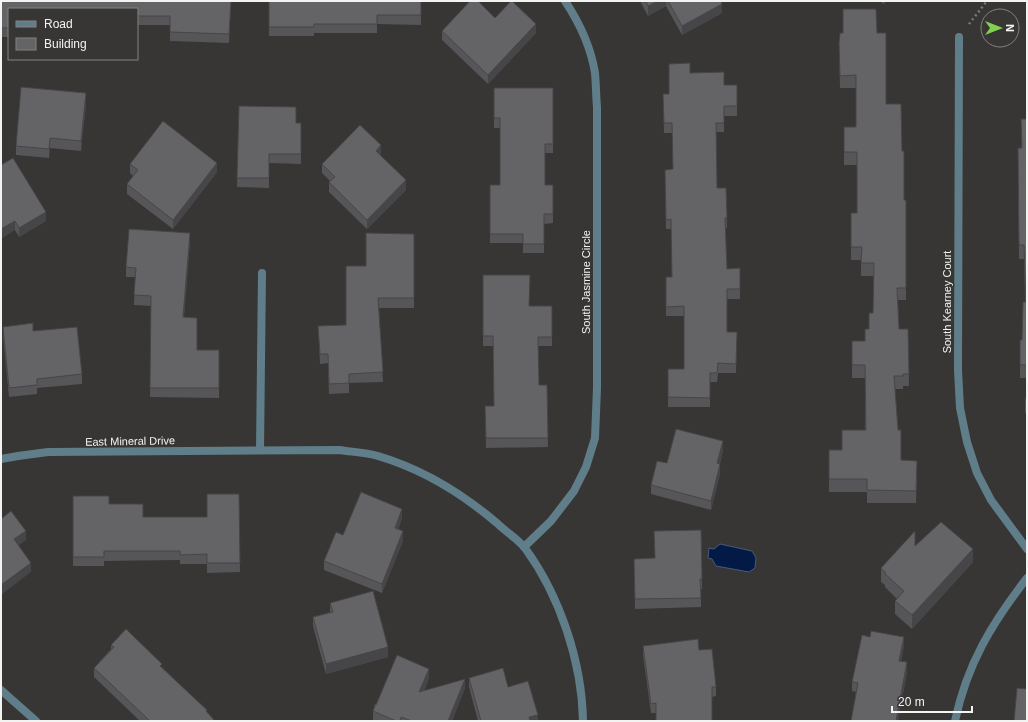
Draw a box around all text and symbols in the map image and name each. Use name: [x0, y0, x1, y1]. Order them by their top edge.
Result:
legend: [8, 8, 138, 60]
north arrow: [980, 8, 1020, 48]
text: Road: [44, 17, 73, 31]
text: N: [1004, 24, 1016, 32]
text: Building: [44, 37, 87, 51]
street label: South Jasmine Circle: [580, 230, 592, 334]
street label: South Kearney Court: [941, 251, 953, 353]
street label: East Mineral Drive: [85, 434, 175, 448]
scale bar: [892, 688, 972, 714]
text: 20 m: [898, 695, 925, 709]

